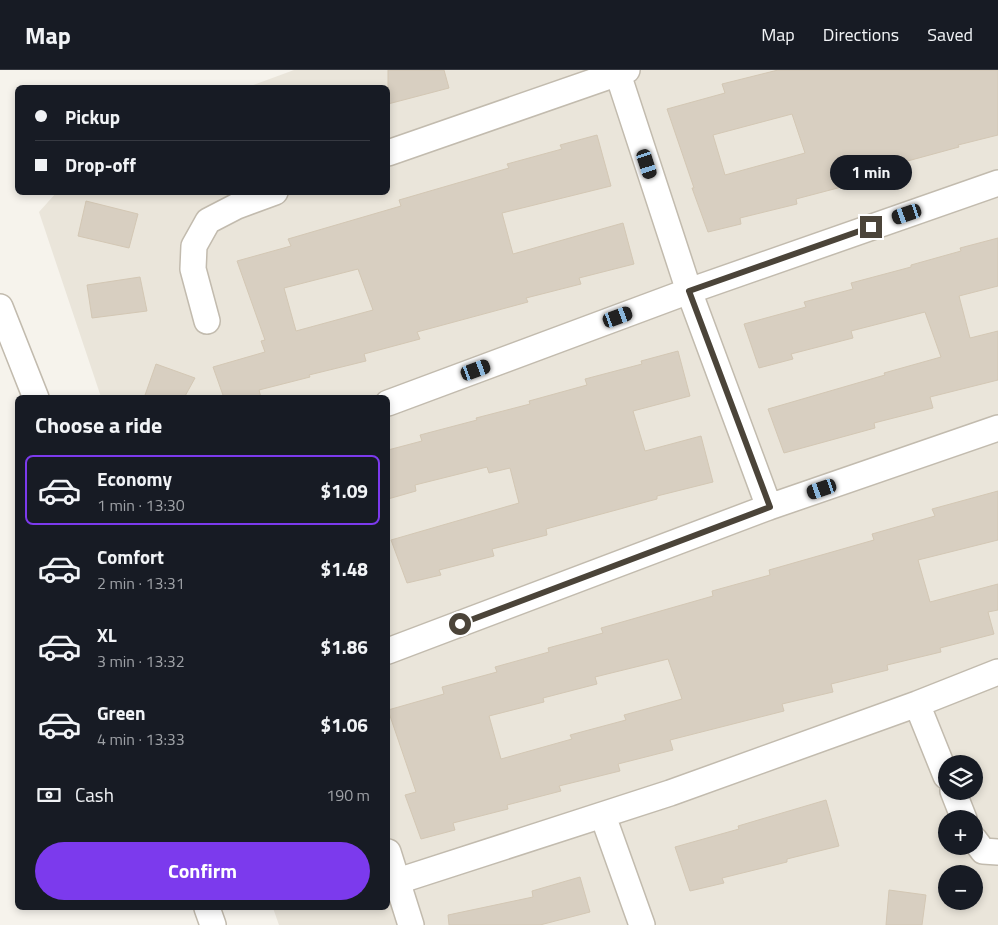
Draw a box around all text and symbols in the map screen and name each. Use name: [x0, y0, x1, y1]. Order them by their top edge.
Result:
text: Map: [25, 17, 71, 53]
text: Map: [761, 21, 795, 48]
text: Directions: [823, 21, 899, 48]
text: Saved: [927, 21, 973, 48]
text: Pickup: [65, 102, 120, 131]
car: [635, 147, 658, 181]
text: Drop-off: [65, 150, 136, 179]
callout: 1 min: [830, 154, 912, 190]
text: 1 min: [852, 160, 890, 184]
car: [890, 202, 923, 226]
route end: [860, 216, 882, 238]
car: [601, 305, 634, 329]
car: [459, 358, 492, 382]
text: Choose a ride: [35, 408, 162, 442]
text: Economy: [97, 464, 172, 493]
icon: car: [37, 468, 82, 513]
text: $1.09: [321, 476, 368, 505]
car: [805, 477, 838, 501]
text: 1 min · 13:30: [97, 493, 185, 517]
text: Comfort: [97, 542, 164, 571]
icon: car: [37, 546, 82, 591]
text: $1.48: [321, 554, 368, 583]
text: 2 min · 13:31: [97, 571, 185, 595]
route start: [449, 613, 471, 635]
text: XL: [97, 620, 117, 649]
icon: car: [37, 624, 82, 669]
text: $1.86: [321, 632, 368, 661]
text: 3 min · 13:32: [97, 649, 185, 673]
text: Green: [97, 698, 146, 727]
icon: car: [37, 702, 82, 747]
text: $1.06: [321, 710, 368, 739]
text: 4 min · 13:33: [97, 727, 185, 751]
map controls: [938, 755, 983, 910]
button: layers: [938, 755, 983, 800]
text: Cash: [75, 780, 114, 809]
icon: cash: [35, 781, 63, 809]
text: 190 m: [326, 783, 370, 807]
button: +: [938, 810, 983, 855]
button: Confirm: [35, 842, 370, 900]
button: −: [938, 865, 983, 910]

